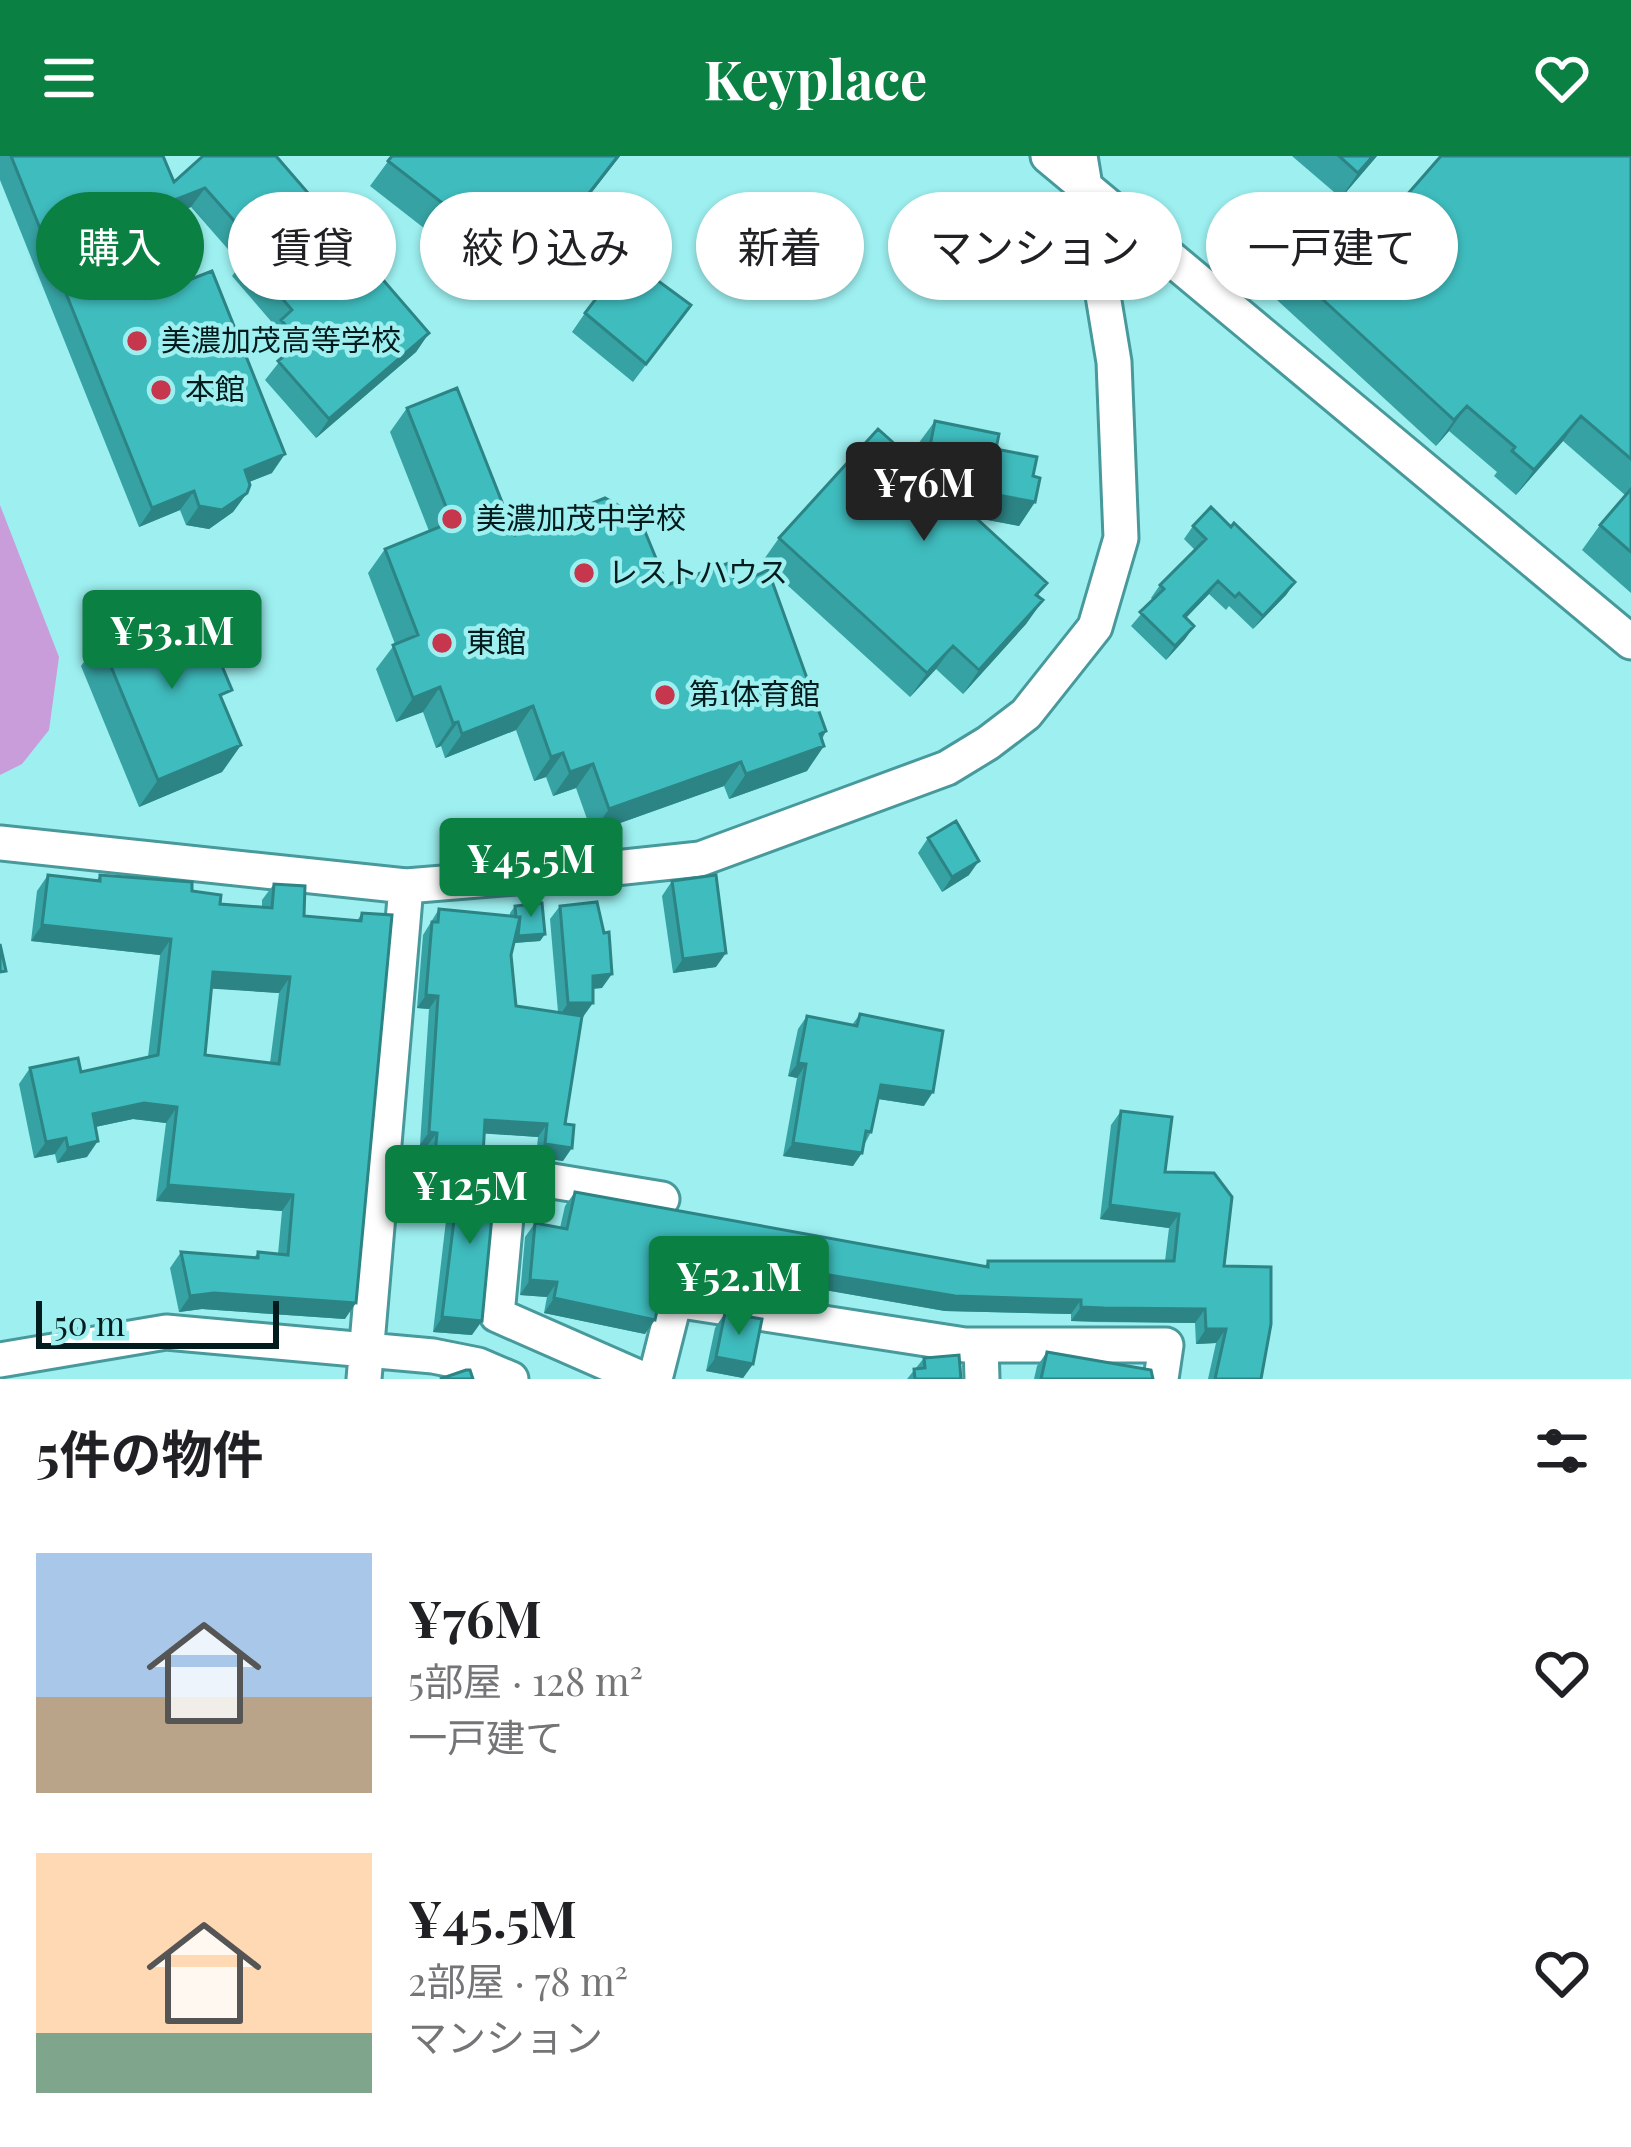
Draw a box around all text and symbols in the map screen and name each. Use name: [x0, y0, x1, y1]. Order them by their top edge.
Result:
text: Keyplace: [704, 42, 927, 114]
icon: menu: [36, 45, 102, 111]
icon: heart: [1529, 45, 1595, 111]
chip: 購入: [36, 192, 204, 300]
chip: 賃貸: [228, 192, 396, 300]
chip: 絞り込み: [420, 192, 672, 300]
chip: 新着: [696, 192, 864, 300]
chip: マンション: [888, 192, 1182, 300]
chip: 一戸建て: [1206, 192, 1458, 300]
place label: 美濃加茂高等学校: [161, 319, 401, 359]
marker: 美濃加茂高等学校: [124, 328, 150, 354]
place label: 本館: [185, 368, 245, 408]
marker: 本館: [148, 377, 174, 403]
pin: ¥76M: [853, 442, 995, 544]
text: ¥76M: [873, 455, 975, 507]
place label: 美濃加茂中学校: [476, 497, 686, 537]
marker: 美濃加茂中学校: [439, 506, 465, 532]
place label: レストハウス: [608, 551, 788, 591]
marker: レストハウス: [571, 560, 597, 586]
pin: ¥53.1M: [74, 590, 270, 692]
text: ¥53.1M: [110, 603, 235, 655]
place label: 東館: [466, 621, 526, 661]
marker: 東館: [429, 630, 455, 656]
place label: 第1体育館: [689, 673, 820, 713]
marker: 第1体育館: [652, 682, 678, 708]
pin: ¥45.5M: [433, 818, 629, 920]
text: ¥45.5M: [467, 831, 595, 883]
pin: ¥125M: [386, 1145, 554, 1247]
text: ¥125M: [412, 1158, 528, 1210]
pin: ¥52.1M: [641, 1236, 837, 1338]
text: ¥52.1M: [676, 1249, 802, 1301]
scale bar: [36, 1295, 279, 1348]
text: 50 m: [54, 1300, 125, 1344]
text: 5件の物件: [36, 1418, 263, 1486]
icon: filters: [1529, 1418, 1595, 1484]
text: ¥76M: [408, 1583, 542, 1651]
icon: home: [132, 1601, 276, 1745]
icon: heart: [1529, 1640, 1595, 1706]
text: 5部屋 · 128 m²: [408, 1654, 643, 1706]
text: 一戸建て: [408, 1710, 564, 1762]
text: ¥45.5M: [408, 1883, 577, 1951]
icon: home: [132, 1901, 276, 2045]
icon: heart: [1529, 1940, 1595, 2006]
text: 2部屋 · 78 m²: [408, 1954, 628, 2006]
text: マンション: [408, 2010, 603, 2062]

